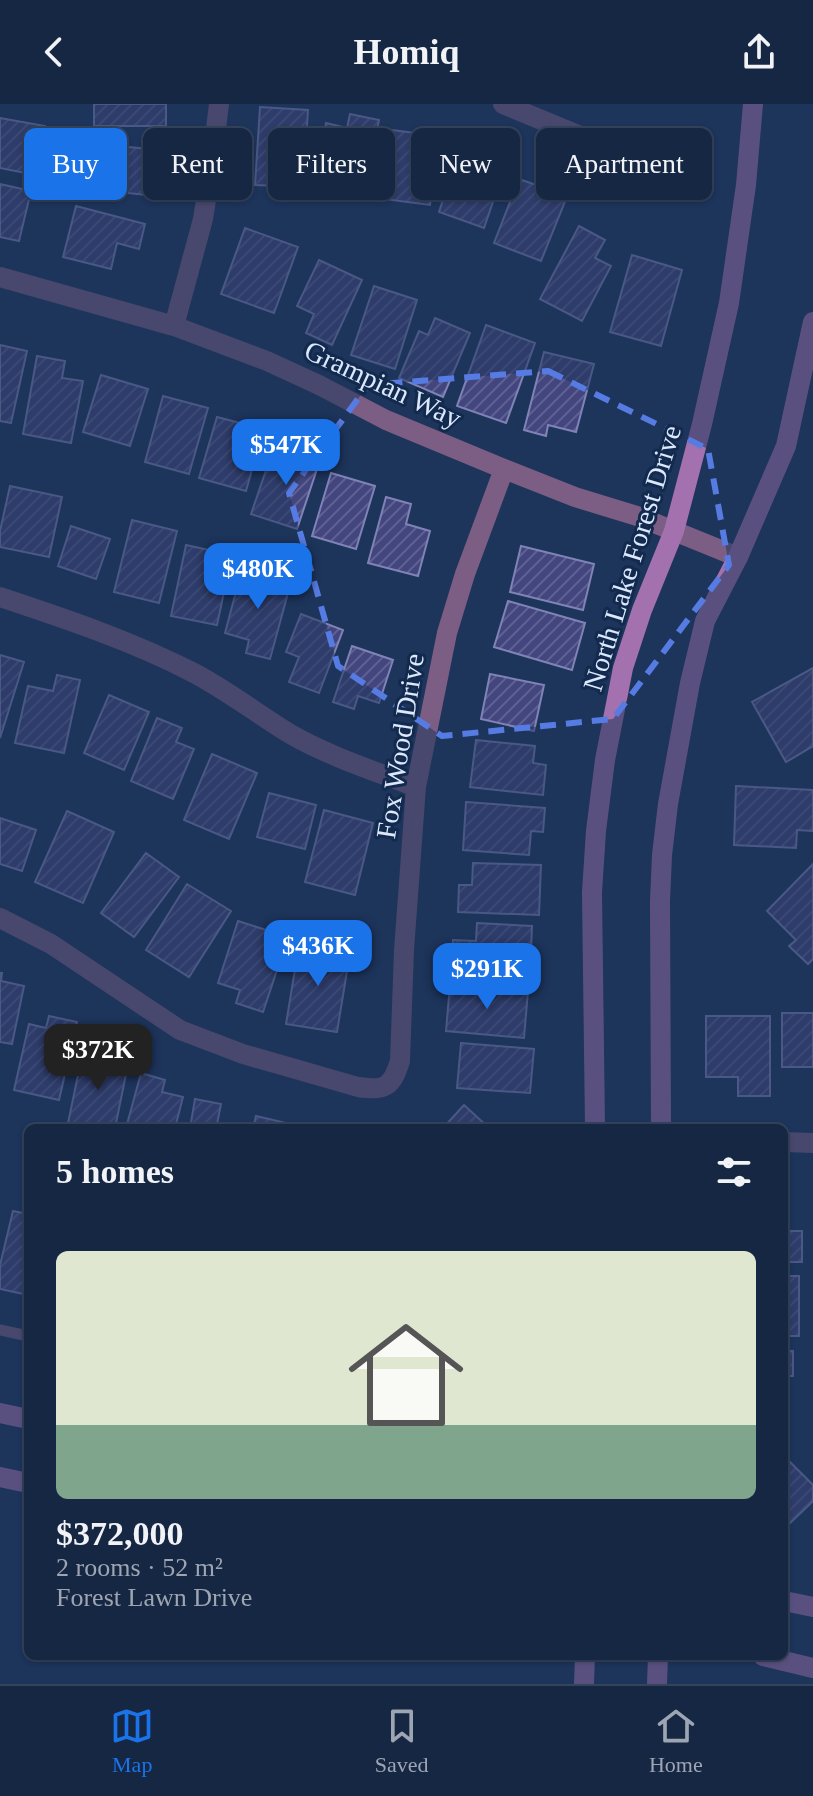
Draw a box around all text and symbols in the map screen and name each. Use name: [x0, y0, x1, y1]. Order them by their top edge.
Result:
icon: back: [32, 30, 76, 74]
icon: share: [737, 30, 781, 74]
text: Homiq: [353, 32, 460, 72]
chip: Buy: [24, 128, 127, 200]
chip: Rent: [143, 128, 252, 200]
chip: Filters: [268, 128, 395, 200]
chip: New: [411, 128, 520, 200]
chip: Apartment: [536, 128, 712, 200]
street label: Grampian Way: [300, 334, 466, 434]
pin: $547K: [230, 419, 342, 487]
street label: North Lake Forest Drive: [577, 421, 687, 695]
text: $547K: [250, 430, 322, 459]
pin: $480K: [202, 543, 314, 611]
text: $480K: [222, 554, 294, 583]
street label: Fox Wood Drive: [370, 651, 430, 841]
pin: $436K: [262, 920, 374, 988]
text: $436K: [282, 931, 354, 960]
pin: $291K: [431, 943, 543, 1011]
text: $291K: [451, 954, 523, 983]
pin: $372K: [42, 1024, 154, 1092]
text: $372K: [62, 1035, 134, 1064]
icon: filters: [712, 1150, 756, 1194]
text: 5 homes: [56, 1153, 174, 1190]
icon: home: [334, 1303, 478, 1447]
text: $372,000: [56, 1515, 184, 1552]
text: 2 rooms · 52 m²: [56, 1553, 223, 1582]
text: Forest Lawn Drive: [56, 1583, 252, 1612]
tab: Map: [110, 1704, 154, 1778]
tab: Saved: [375, 1704, 428, 1778]
tab: Home: [649, 1704, 703, 1778]

